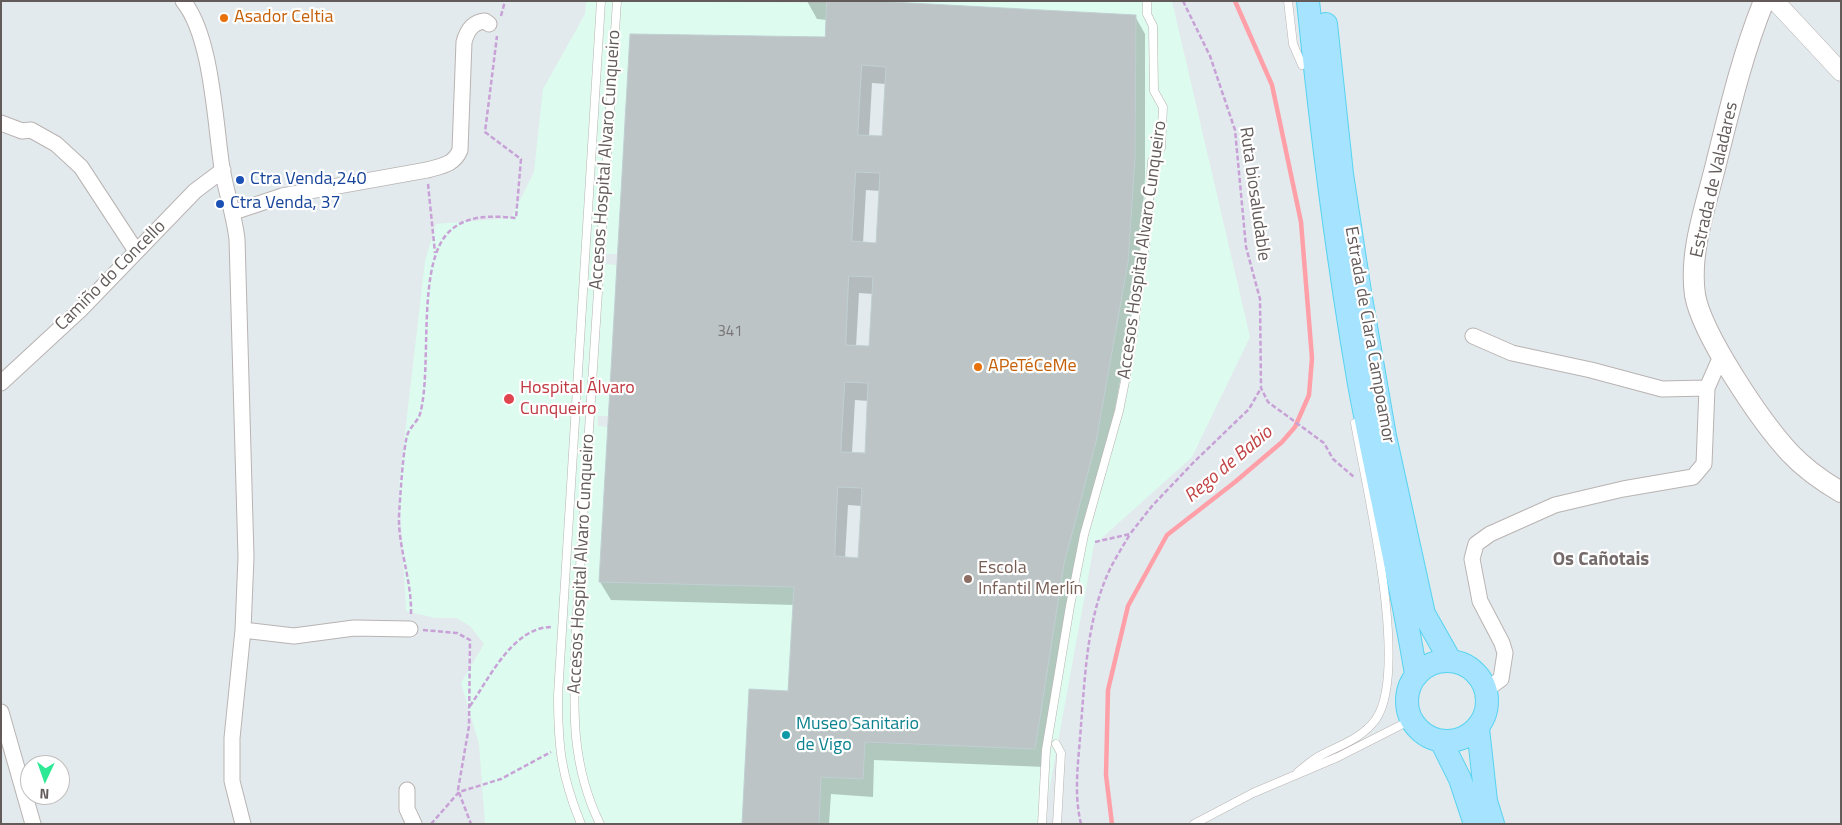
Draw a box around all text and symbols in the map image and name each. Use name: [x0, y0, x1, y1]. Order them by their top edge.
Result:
place label: Asador Celtia: [234, 7, 333, 29]
marker: Asador Celtia: [218, 12, 230, 24]
street label: Accesos Hospital Alvaro Cunqueiro: [586, 29, 626, 291]
street label: Estrada de Valadares: [1687, 100, 1743, 260]
street label: Accesos Hospital Alvaro Cunqueiro: [1114, 119, 1172, 381]
street label: Ruta biosaludable: [1234, 126, 1274, 262]
place label: Ctra Venda,240: [250, 169, 367, 191]
marker: Ctra Venda,240: [234, 174, 246, 186]
place label: Ctra Venda, 37: [230, 193, 341, 215]
marker: Ctra Venda, 37: [214, 198, 226, 210]
street label: Camiño do Concello: [51, 216, 171, 336]
street label: Estrada de Clara Campoamor: [1339, 225, 1399, 445]
house number: 341: [717, 323, 743, 341]
place label: APeTéCeMe: [988, 356, 1077, 378]
marker: APeTéCeMe: [972, 361, 984, 373]
place label: Hospital Álvaro Cunqueiro: [520, 378, 635, 420]
marker: Hospital Álvaro Cunqueiro: [502, 392, 516, 406]
water label: Rego de Babio: [1180, 422, 1278, 508]
street label: Accesos Hospital Alvaro Cunqueiro: [564, 433, 600, 695]
district label: Os Cañotais: [1553, 549, 1649, 571]
place label: Escola Infantil Merlín: [978, 558, 1083, 600]
marker: Escola Infantil Merlín: [962, 573, 974, 585]
place label: Museo Sanitario de Vigo: [796, 714, 919, 756]
marker: Museo Sanitario de Vigo: [780, 729, 792, 741]
north arrow: [20, 755, 70, 805]
text: N: [39, 784, 50, 805]

